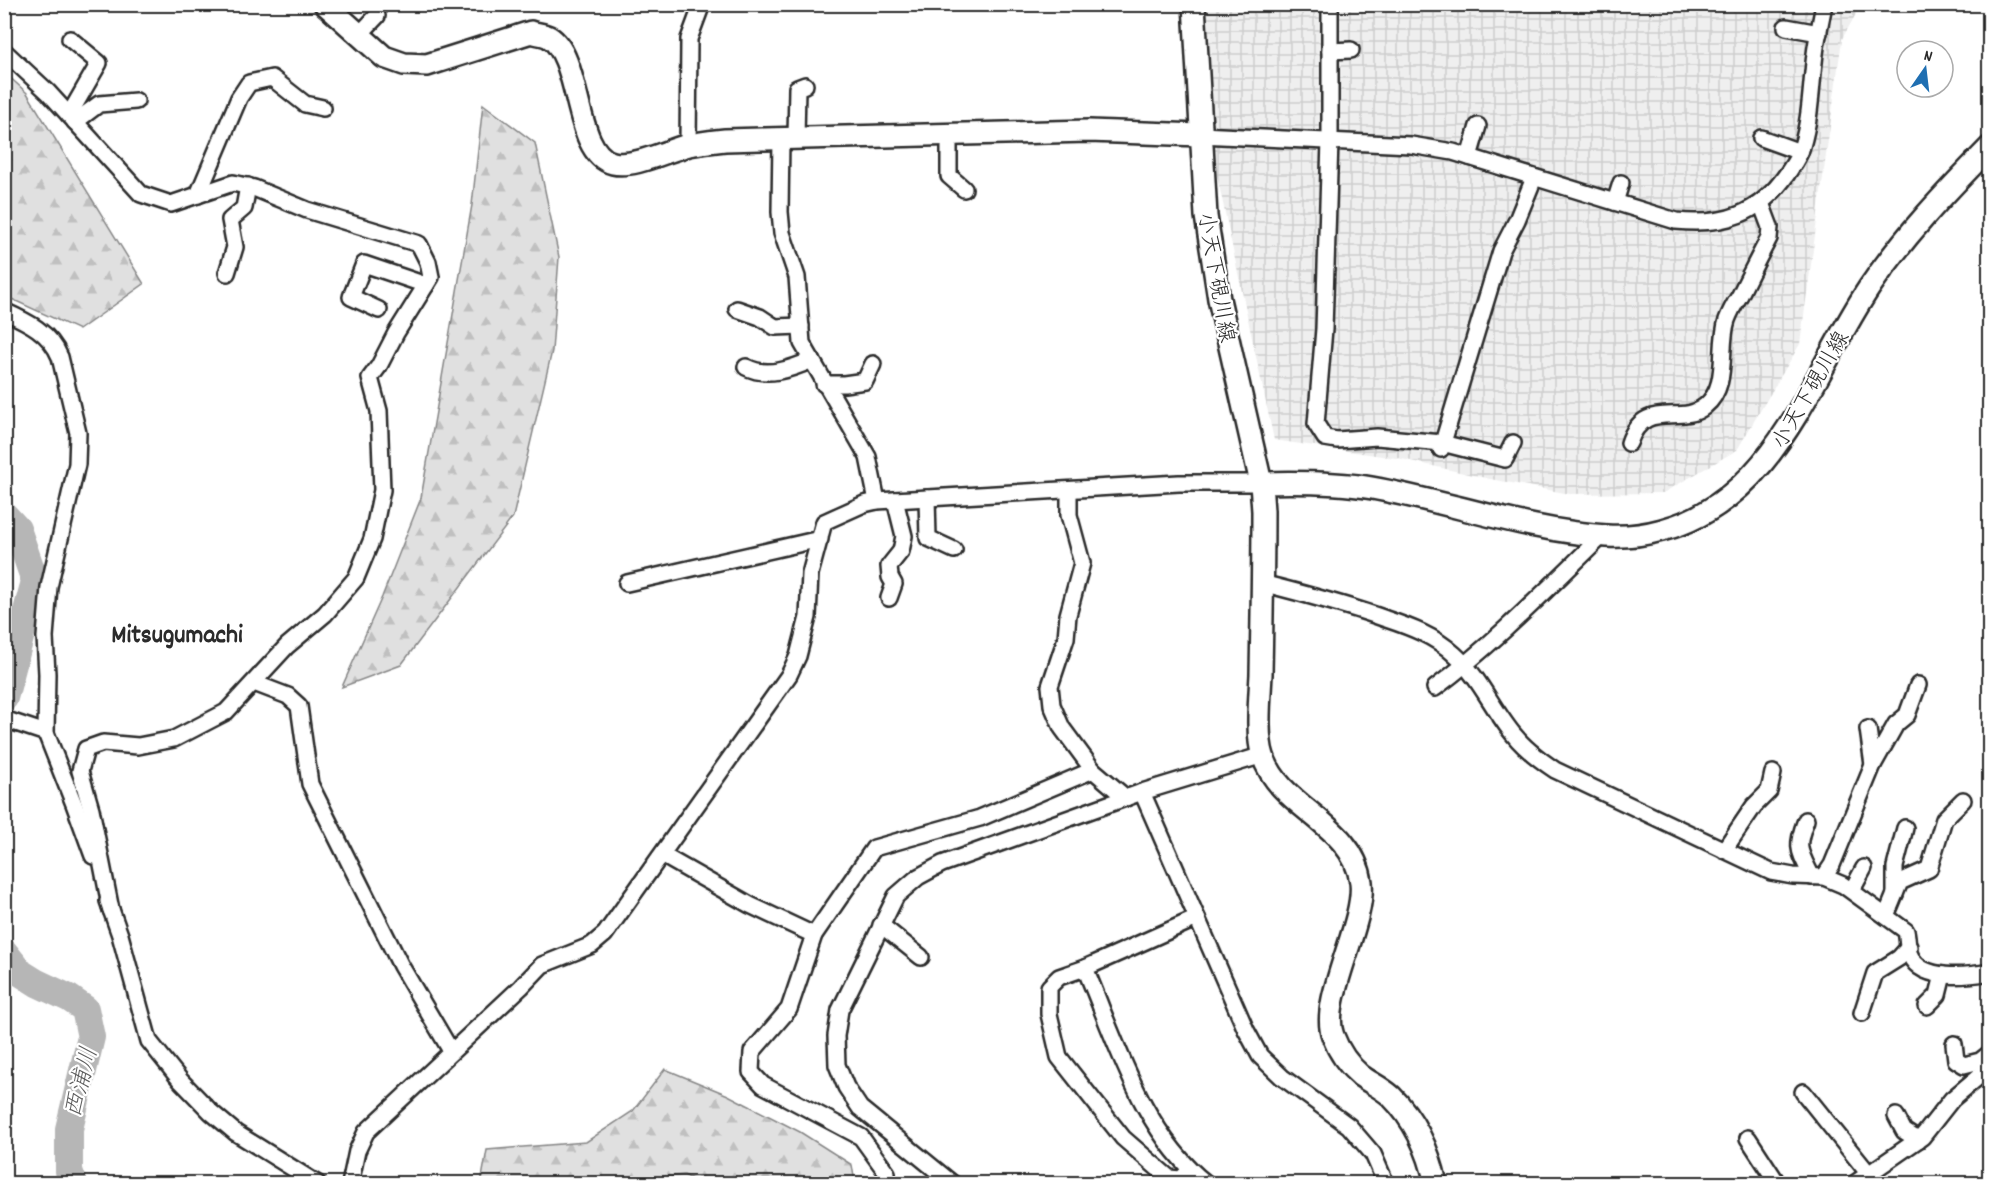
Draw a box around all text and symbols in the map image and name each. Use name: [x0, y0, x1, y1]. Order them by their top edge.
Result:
north arrow: [1895, 39, 1955, 99]
text: N: [1921, 45, 1935, 69]
street label: 小天下硯川線: [1188, 210, 1241, 345]
street label: 小天下硯川線: [1766, 326, 1858, 456]
district label: Mitsugumachi: [111, 618, 243, 655]
water label: 西浦川: [58, 1044, 108, 1122]

